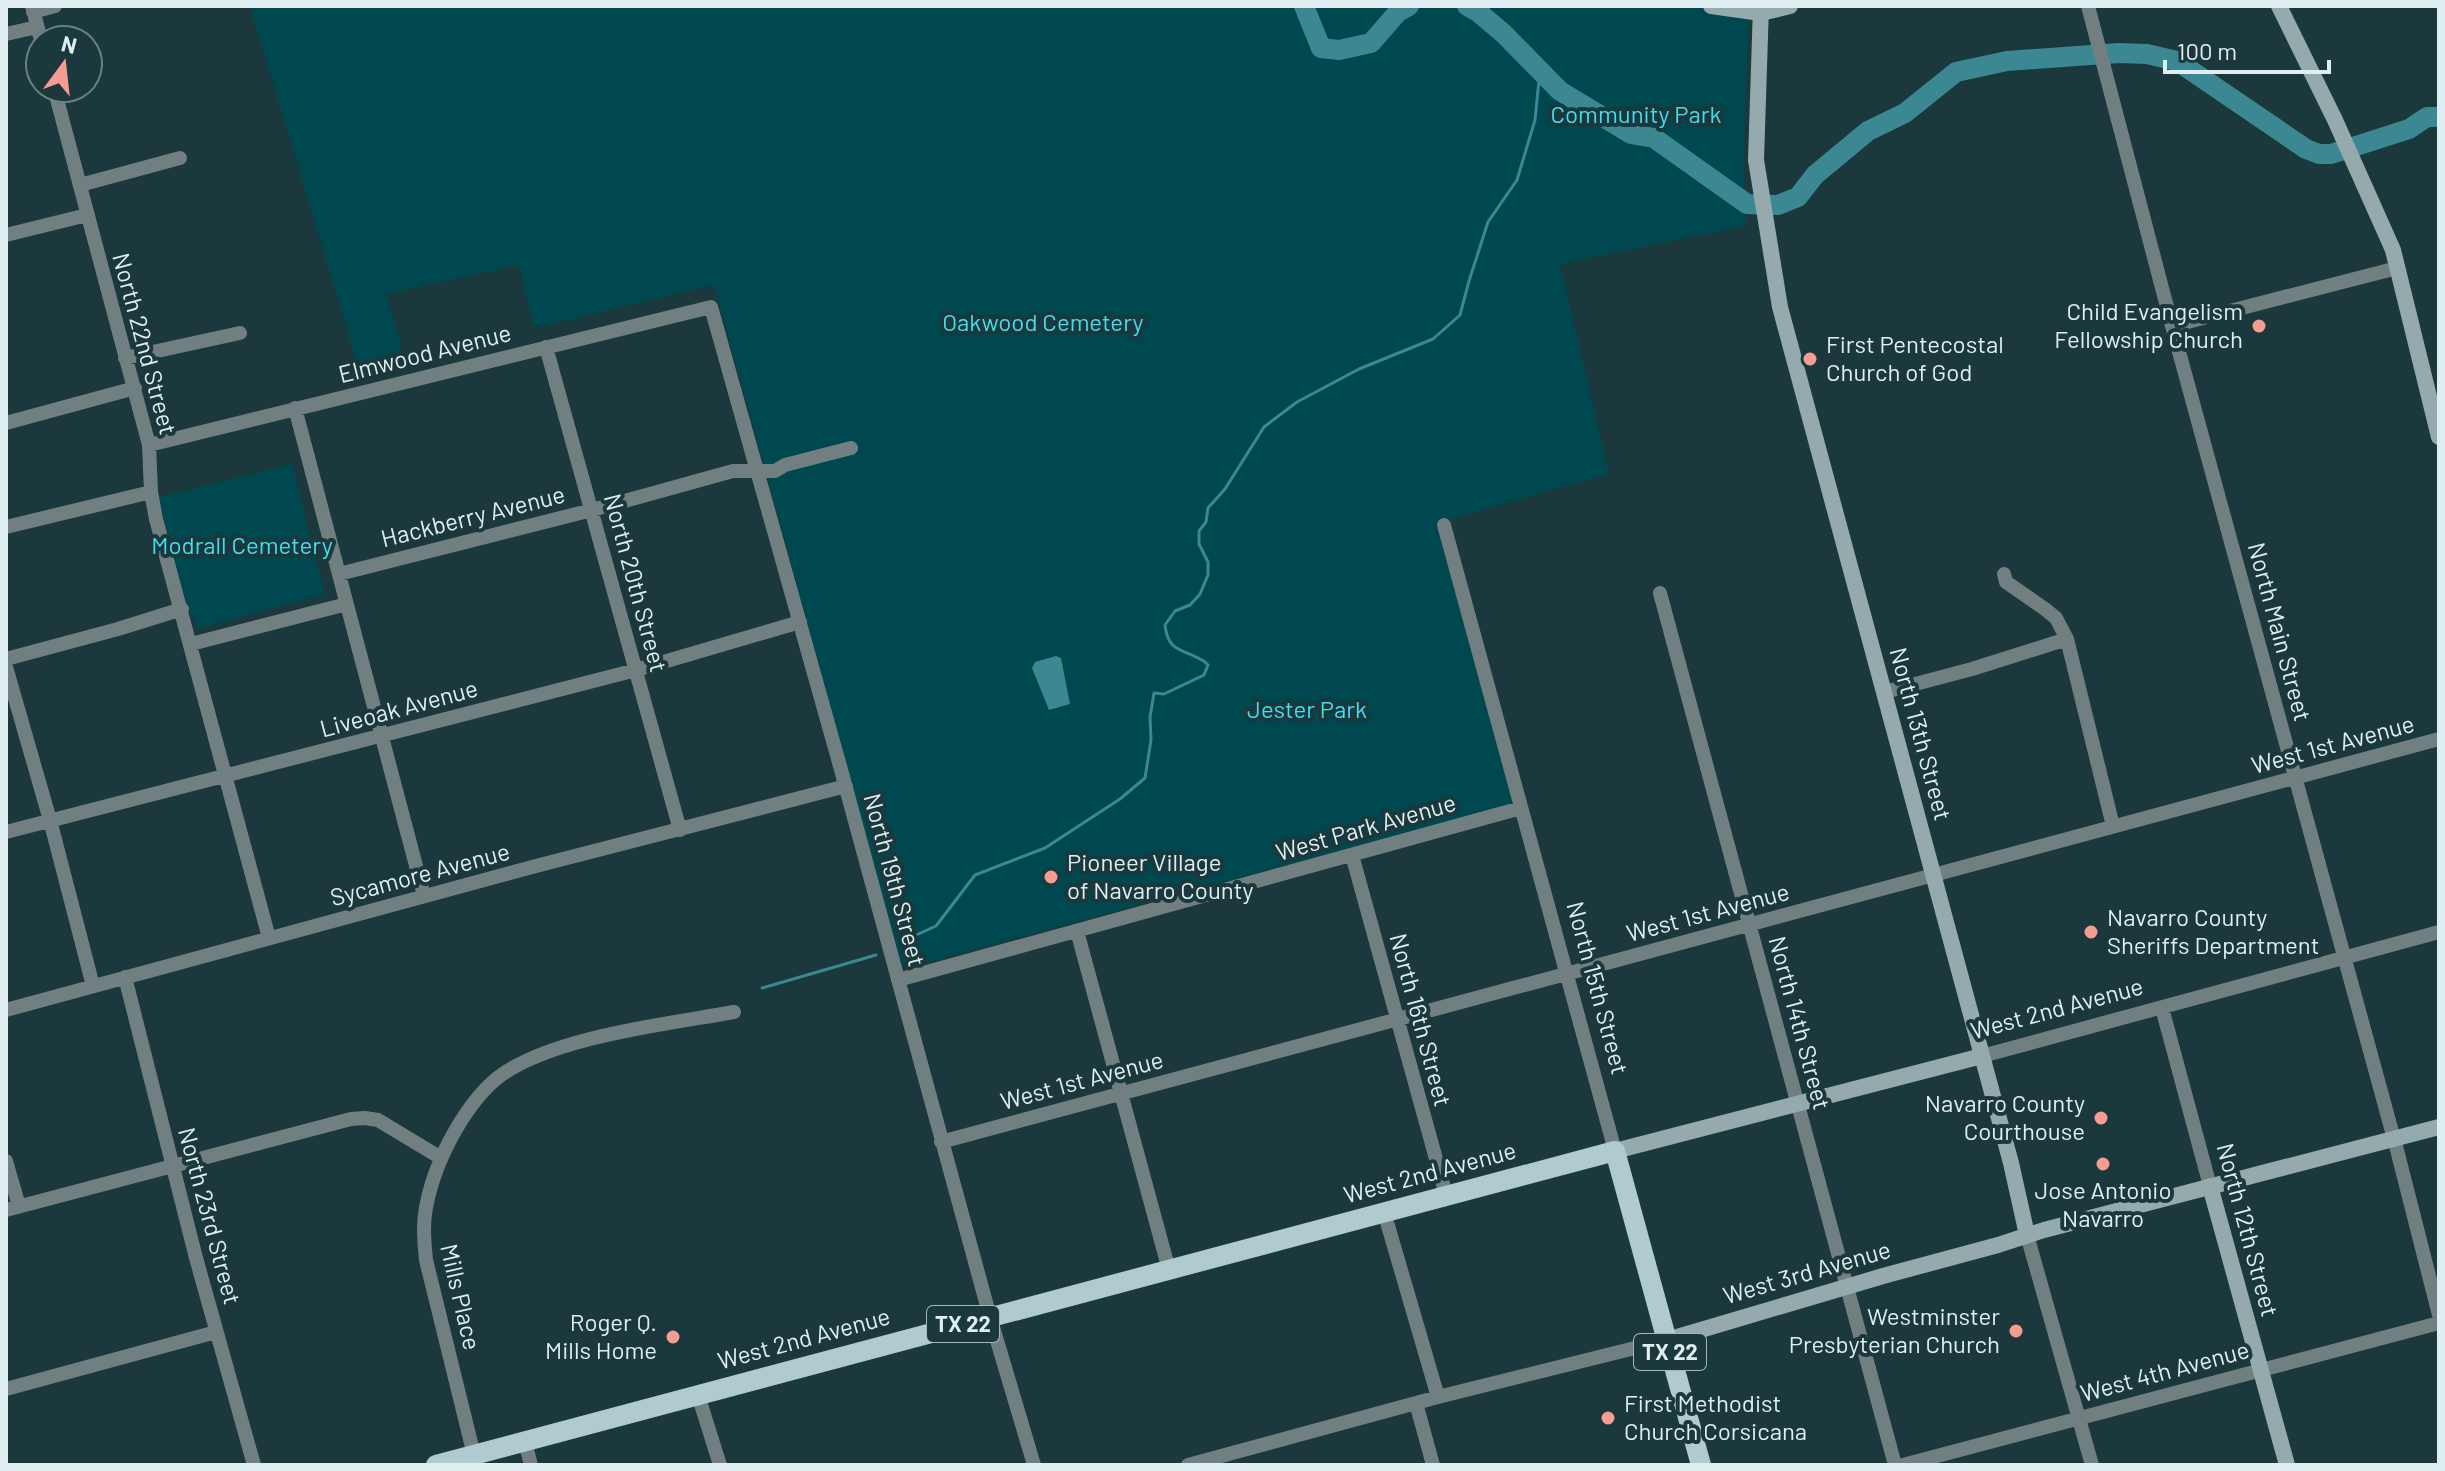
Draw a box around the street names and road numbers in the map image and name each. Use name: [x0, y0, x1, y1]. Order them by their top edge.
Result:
street label: North 22nd Street: [107, 250, 184, 438]
street label: Elmwood Avenue: [335, 317, 514, 388]
street label: Hackberry Avenue: [378, 479, 568, 552]
street label: North 20th Street: [599, 490, 674, 675]
street label: North Main Street: [2243, 539, 2318, 724]
street label: North 13th Street: [1884, 644, 1958, 823]
street label: Liveoak Avenue: [317, 673, 481, 743]
street label: West 1st Avenue: [2248, 708, 2417, 779]
street label: West Park Avenue: [1272, 787, 1459, 866]
street label: North 19th Street: [858, 790, 932, 969]
street label: Sycamore Avenue: [327, 836, 513, 911]
street label: West 1st Avenue: [1623, 876, 1792, 947]
street label: North 15th Street: [1561, 898, 1635, 1077]
street label: North 16th Street: [1384, 930, 1458, 1109]
street label: North 14th Street: [1763, 933, 1838, 1113]
street label: West 2nd Avenue: [1967, 971, 2146, 1045]
street label: West 1st Avenue: [997, 1044, 1166, 1115]
street label: North 23rd Street: [173, 1124, 248, 1307]
street label: West 2nd Avenue: [1340, 1135, 1519, 1209]
street label: North 12th Street: [2211, 1140, 2286, 1319]
street label: West 3rd Avenue: [1720, 1234, 1894, 1309]
street label: Mills Place: [435, 1241, 488, 1352]
street label: West 2nd Avenue: [714, 1301, 893, 1375]
road number: TX 22: [927, 1306, 999, 1342]
road number: TX 22: [1634, 1334, 1706, 1370]
street label: West 4th Avenue: [2077, 1334, 2252, 1407]

